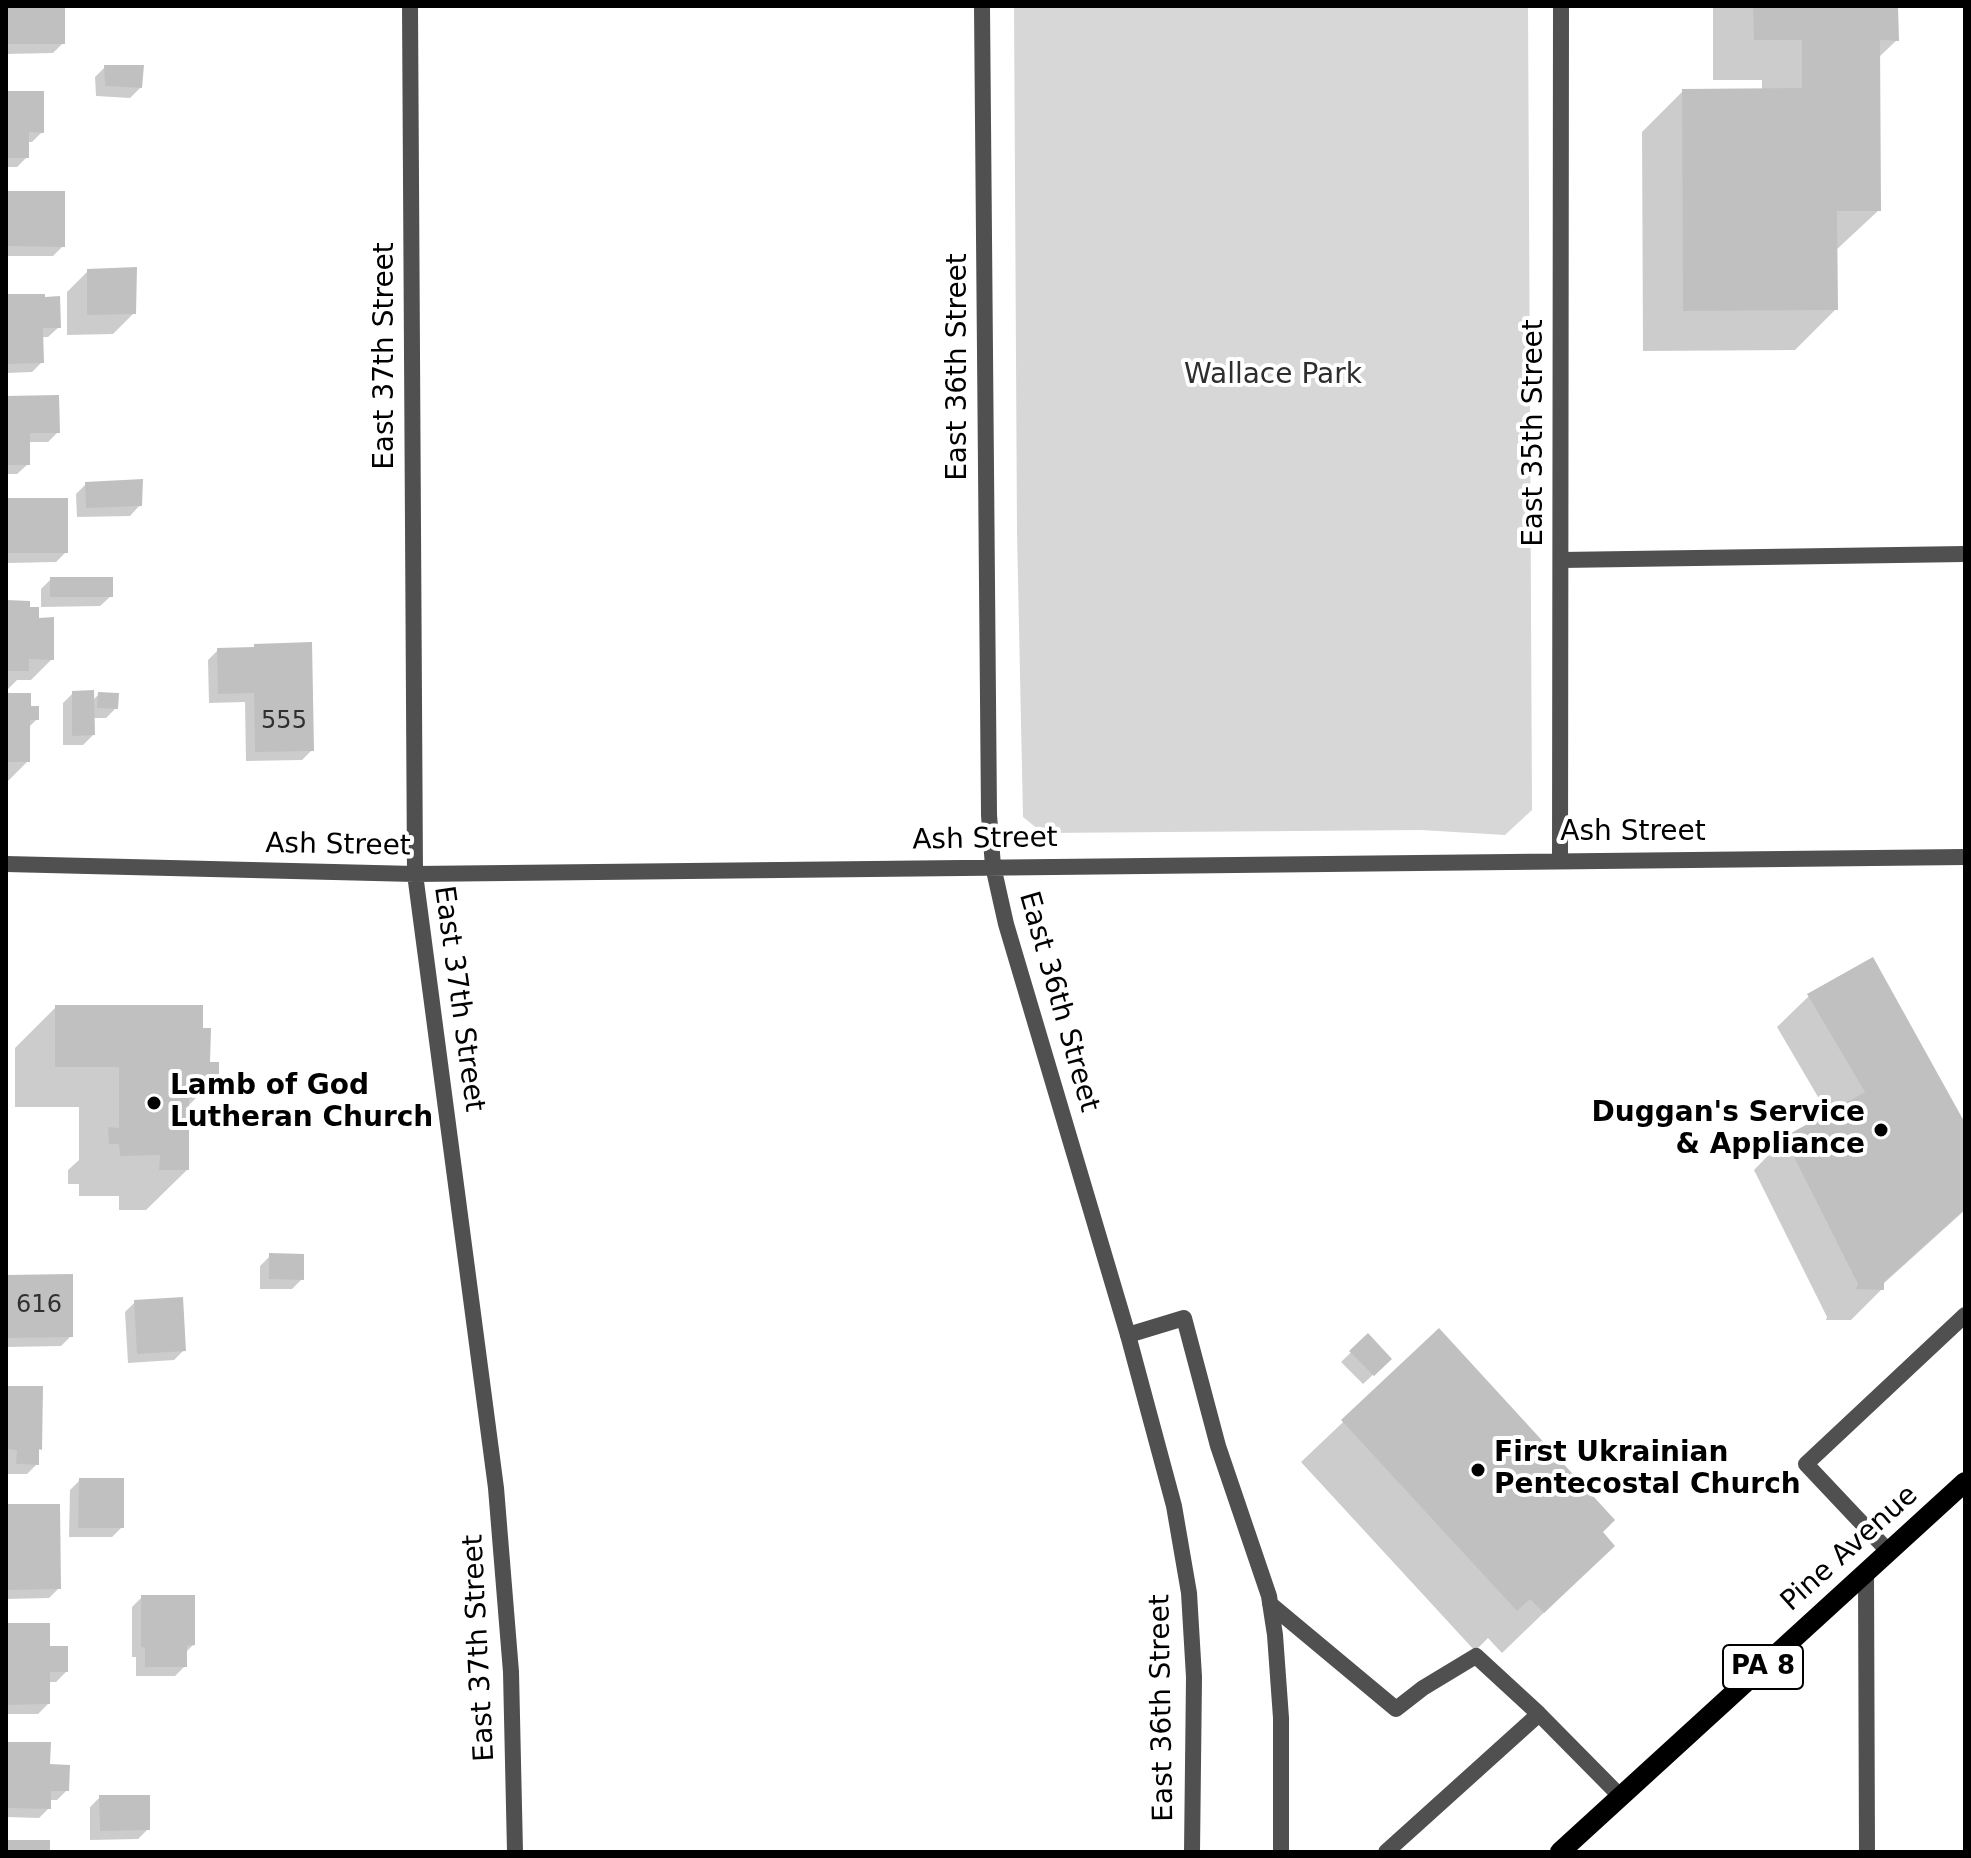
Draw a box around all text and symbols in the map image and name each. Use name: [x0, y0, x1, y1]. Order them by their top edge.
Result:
street label: East 37th Street: [369, 242, 403, 470]
street label: East 36th Street: [942, 253, 976, 481]
street label: East 35th Street: [1518, 319, 1552, 547]
park label: Wallace Park: [1184, 359, 1362, 393]
house number: 555: [261, 708, 307, 736]
street label: Ash Street: [1560, 816, 1706, 850]
street label: Ash Street: [912, 822, 1058, 858]
street label: Ash Street: [265, 828, 411, 864]
street label: East 37th Street: [426, 884, 490, 1114]
street label: East 36th Street: [1010, 888, 1106, 1116]
place label: Lamb of God Lutheran Church: [170, 1070, 433, 1136]
marker: Lamb of God Lutheran Church: [145, 1094, 163, 1112]
place label: Duggan's Service & Appliance: [1592, 1097, 1865, 1163]
marker: Duggan's Service & Appliance: [1872, 1121, 1890, 1139]
house number: 616: [16, 1292, 62, 1320]
place label: First Ukrainian Pentecostal Church: [1494, 1437, 1801, 1503]
marker: First Ukrainian Pentecostal Church: [1469, 1461, 1487, 1479]
street label: Pine Avenue: [1775, 1479, 1925, 1619]
street label: East 37th Street: [457, 1533, 503, 1763]
street label: East 36th Street: [1144, 1594, 1182, 1822]
road number: PA 8: [1723, 1645, 1803, 1689]

